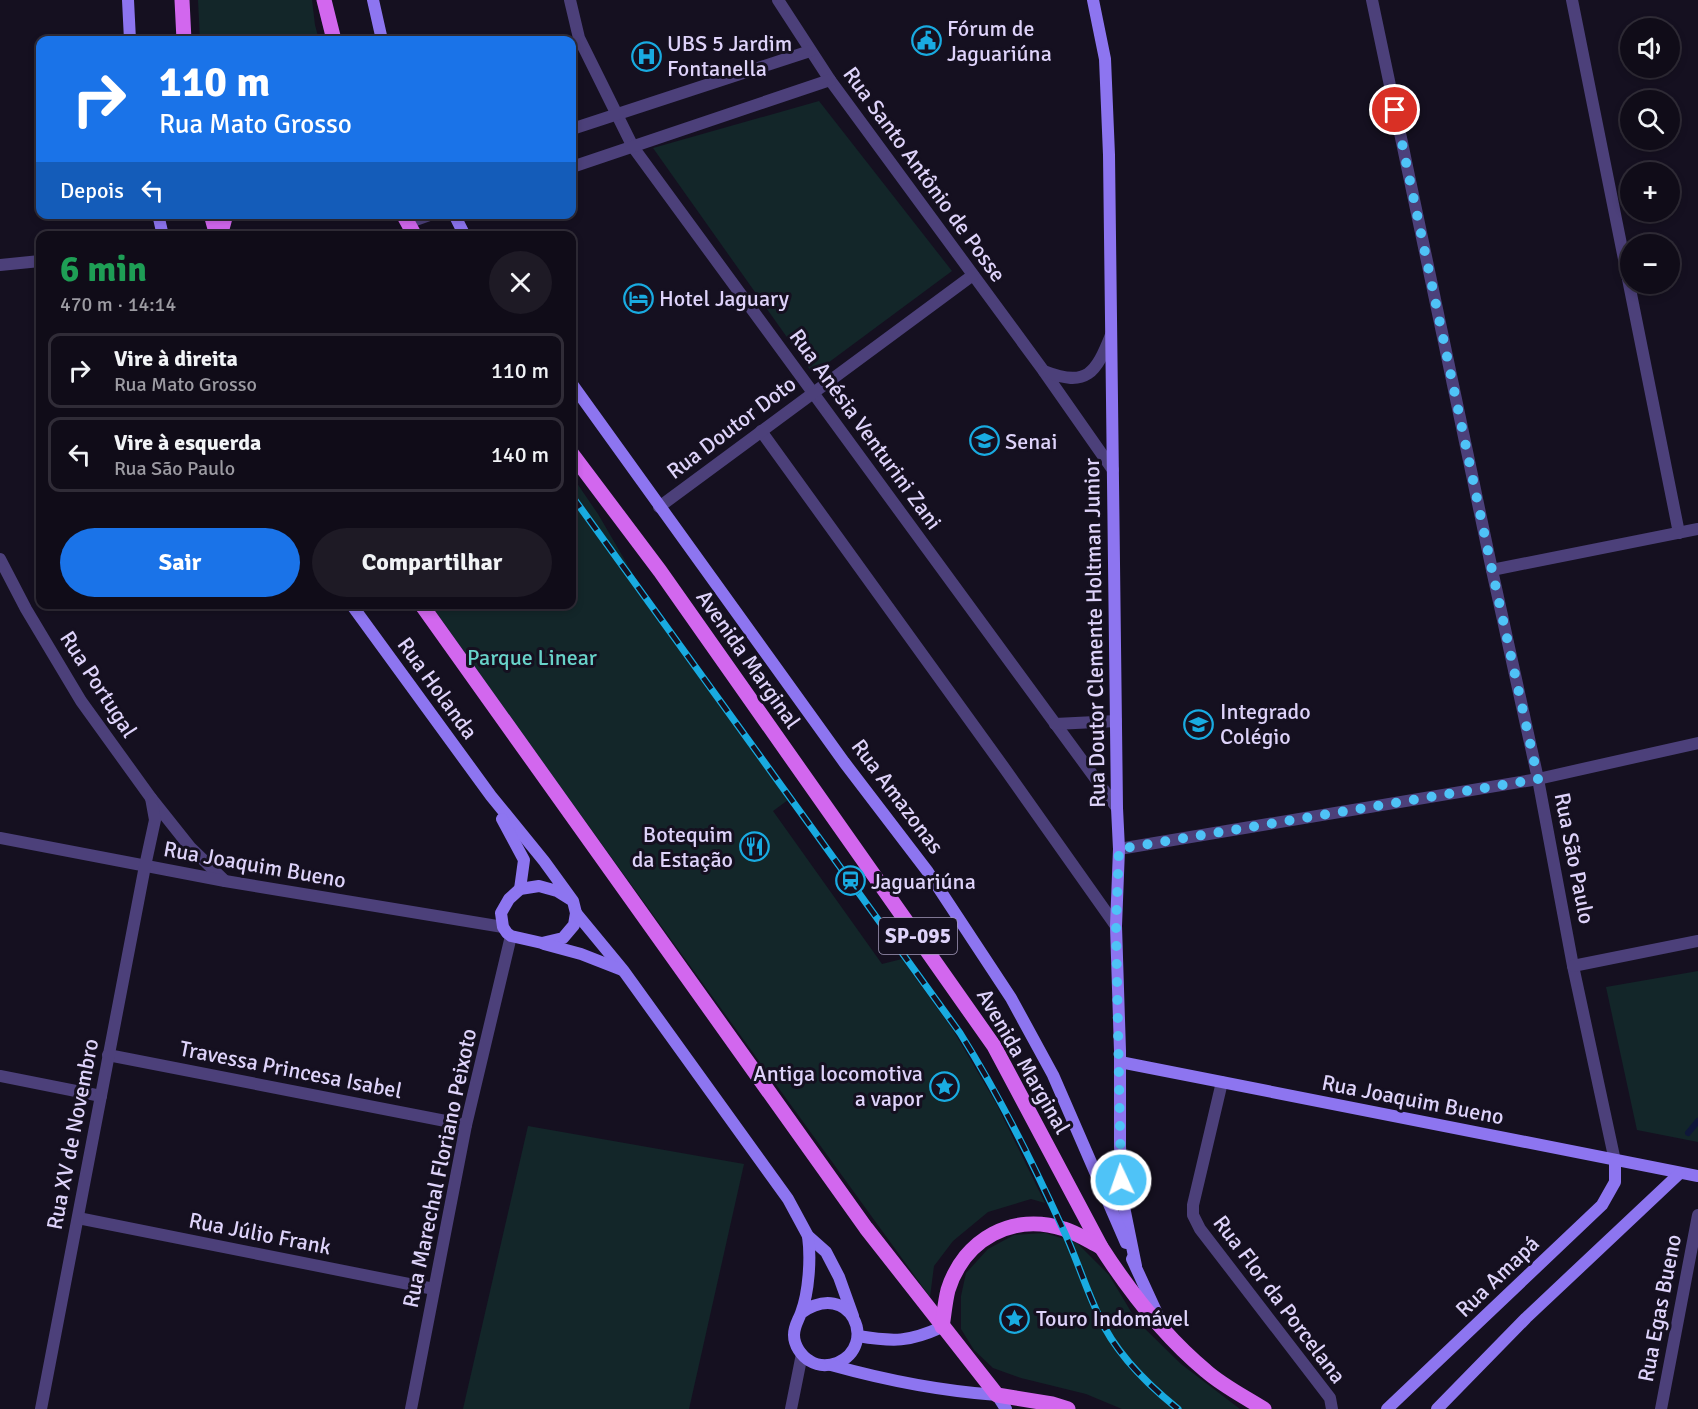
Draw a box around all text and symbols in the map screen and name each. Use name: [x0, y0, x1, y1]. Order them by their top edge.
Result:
place label: Fórum de Jaguariúna: [947, 15, 1052, 67]
map controls: [1620, 18, 1680, 294]
button: sound: [1620, 18, 1680, 78]
public building icon: Fórum de Jaguariúna: [910, 25, 942, 57]
place label: UBS 5 Jardim Fontanella: [667, 30, 792, 82]
hospital icon: UBS 5 Jardim Fontanella: [630, 40, 662, 72]
text: 110 m: [159, 57, 270, 108]
icon: right: [60, 60, 138, 138]
street label: Rua Santo Antônio de Posse: [837, 61, 1012, 287]
pin: [1369, 84, 1420, 135]
button: search: [1620, 90, 1680, 150]
icon: arrive: [1378, 93, 1411, 126]
text: Rua Mato Grosso: [159, 108, 352, 141]
button: +: [1620, 162, 1680, 222]
icon: left: [136, 174, 169, 207]
text: Depois: [60, 177, 124, 204]
button: −: [1620, 234, 1680, 294]
text: 6 min: [60, 247, 147, 292]
button: close: [489, 251, 552, 314]
hotel icon: Hotel Jaguary: [622, 282, 654, 314]
place label: Hotel Jaguary: [659, 285, 790, 312]
text: 470 m · 14:14: [60, 292, 176, 317]
street label: Rua Anésia Venturini Zani: [784, 324, 947, 535]
text: Vire à direita: [114, 345, 238, 372]
icon: right: [63, 354, 96, 387]
text: 110 m: [491, 357, 549, 384]
street label: Rua Doutor Doto: [661, 370, 801, 485]
text: Rua Mato Grosso: [114, 372, 257, 397]
school or university icon: Senai: [968, 425, 1000, 457]
place label: Senai: [1005, 428, 1057, 455]
text: Vire à esquerda: [114, 429, 261, 456]
icon: left: [63, 438, 96, 471]
text: 140 m: [491, 441, 549, 468]
text: Rua São Paulo: [114, 456, 235, 481]
street label: Rua Doutor Clemente Holtman Junior: [1078, 458, 1111, 808]
button: Sair: [60, 528, 300, 597]
button: Compartilhar: [312, 528, 552, 597]
street label: Avenida Marginal: [691, 585, 807, 734]
street label: Rua Portugal: [54, 626, 143, 743]
street label: Rua Holanda: [392, 632, 484, 745]
park label: Parque Linear: [467, 644, 597, 671]
place label: Integrado Colégio: [1220, 698, 1311, 750]
school or university icon: Integrado Colégio: [1183, 708, 1215, 740]
street label: Rua Amazonas: [846, 734, 949, 859]
street label: Rua São Paulo: [1549, 790, 1600, 926]
place label: Botequim da Estação: [632, 821, 733, 873]
restaurant icon: Botequim da Estação: [738, 831, 770, 863]
street label: Rua Joaquim Bueno: [162, 835, 348, 894]
station icon: Jaguariúna: [834, 865, 866, 897]
place label: Jaguariúna: [871, 868, 976, 895]
road number: SP-095: [879, 918, 957, 954]
street label: Avenida Marginal: [971, 984, 1076, 1139]
street label: Rua Marechal Floriano Peixoto: [397, 1026, 482, 1310]
street label: Travessa Princesa Isabel: [177, 1035, 405, 1104]
street label: Rua XV de Novembro: [41, 1036, 104, 1232]
place label: Antiga locomotiva a vapor: [753, 1060, 923, 1112]
street label: Rua Joaquim Bueno: [1320, 1069, 1506, 1130]
place icon: Antiga locomotiva a vapor: [928, 1070, 960, 1102]
position arrow: [1089, 1148, 1153, 1212]
street label: Rua Júlio Frank: [186, 1206, 333, 1261]
street label: Rua Flor da Porcelana: [1208, 1210, 1352, 1389]
street label: Rua Amapá: [1450, 1230, 1545, 1323]
street label: Rua Egas Bueno: [1632, 1232, 1687, 1384]
place icon: Touro Indomável: [999, 1302, 1031, 1334]
place label: Touro Indomável: [1036, 1305, 1190, 1332]

